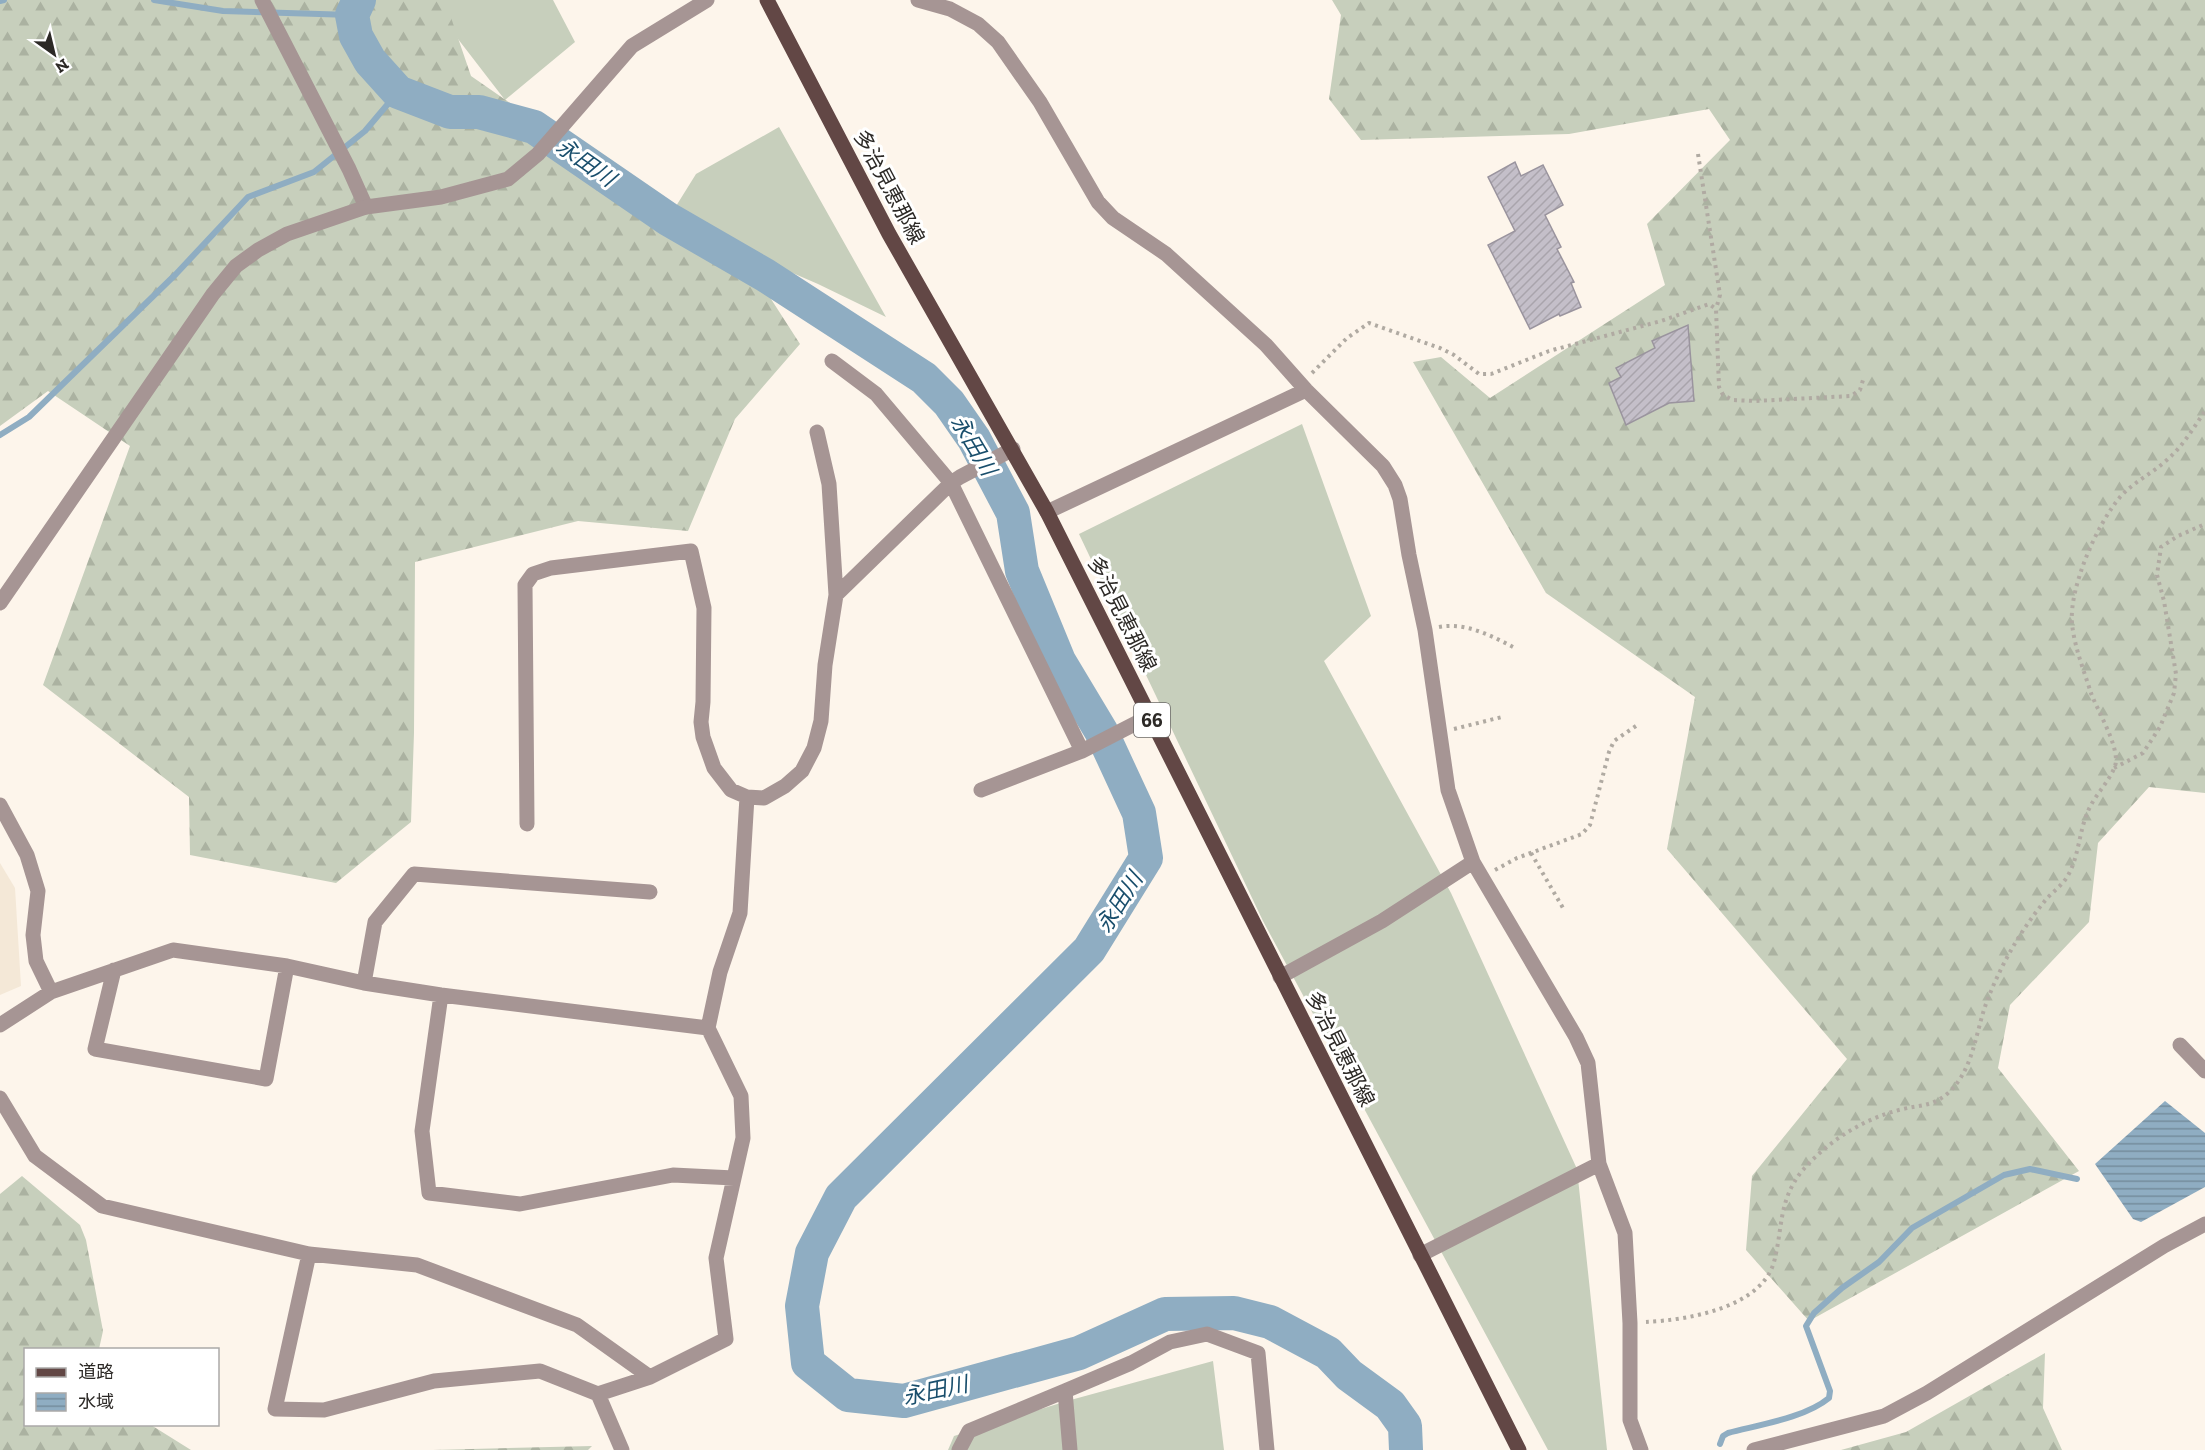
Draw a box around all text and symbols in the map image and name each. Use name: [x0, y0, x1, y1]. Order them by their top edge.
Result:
north arrow: [24, 24, 84, 84]
text: N: [52, 55, 72, 77]
street label: 多治見恵那線: [849, 125, 930, 248]
water label: 永田川: [551, 132, 622, 194]
water label: 永田川: [945, 410, 1003, 482]
street label: 多治見恵那線: [1083, 552, 1162, 676]
road number: 66: [1134, 703, 1170, 737]
water label: 永田川: [1090, 865, 1149, 937]
street label: 多治見恵那線: [1301, 987, 1380, 1111]
legend: [24, 1348, 219, 1426]
text: 道路: [78, 1361, 114, 1383]
water label: 永田川: [900, 1370, 972, 1411]
text: 水域: [78, 1391, 114, 1413]

